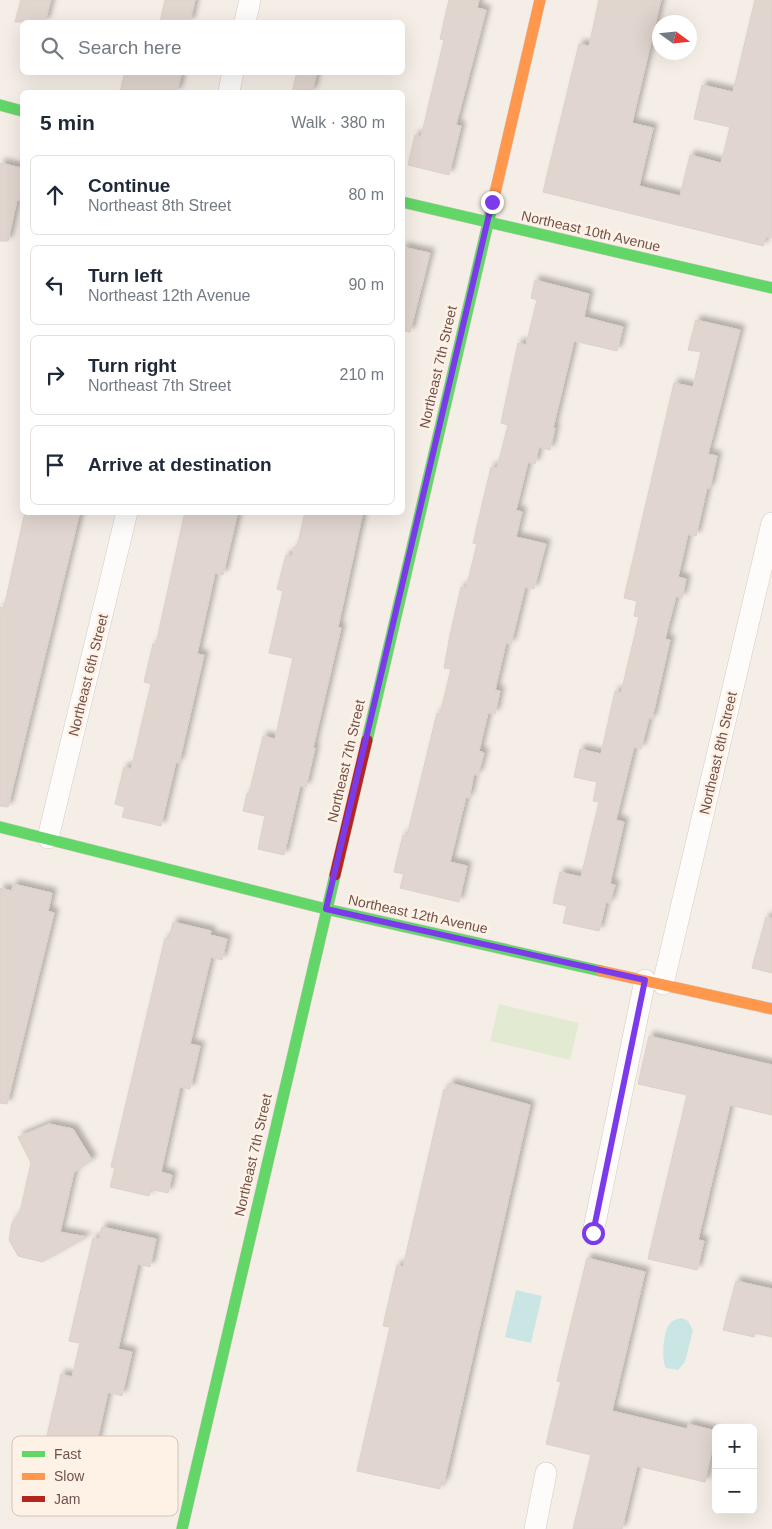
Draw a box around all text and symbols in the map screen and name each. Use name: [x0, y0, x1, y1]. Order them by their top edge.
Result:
north arrow: [652, 15, 697, 60]
search box: [20, 20, 405, 75]
icon: search: [38, 34, 66, 62]
text: Search here: [78, 37, 182, 58]
text: 5 min: [40, 111, 95, 134]
text: Walk · 380 m: [291, 114, 385, 131]
text: Continue: [88, 175, 170, 196]
icon: ahead: [41, 181, 69, 209]
text: 80 m: [348, 186, 384, 203]
route end: [481, 191, 504, 214]
text: Northeast 8th Street: [88, 197, 231, 214]
street label: Northeast 10th Avenue: [520, 207, 662, 255]
text: Turn left: [88, 265, 163, 286]
icon: left: [41, 271, 69, 299]
text: 90 m: [348, 276, 384, 293]
text: Northeast 12th Avenue: [88, 287, 251, 304]
street label: Northeast 7th Street: [416, 304, 460, 430]
text: Turn right: [88, 355, 176, 376]
icon: right: [41, 361, 69, 389]
text: 210 m: [340, 366, 384, 383]
text: Northeast 7th Street: [88, 377, 231, 394]
icon: arrive: [41, 451, 69, 479]
text: Arrive at destination: [88, 454, 272, 475]
street label: Northeast 6th Street: [65, 612, 111, 738]
street label: Northeast 8th Street: [696, 690, 740, 816]
street label: Northeast 7th Street: [324, 698, 368, 824]
street label: Northeast 12th Avenue: [347, 891, 489, 937]
street label: Northeast 7th Street: [231, 1092, 275, 1218]
route start: [582, 1222, 605, 1245]
map controls: [712, 1424, 757, 1514]
button: +: [712, 1424, 757, 1469]
legend: [12, 1436, 178, 1516]
text: Fast: [54, 1446, 81, 1462]
text: Slow: [54, 1468, 85, 1484]
button: −: [712, 1469, 757, 1514]
text: Jam: [54, 1491, 80, 1507]

